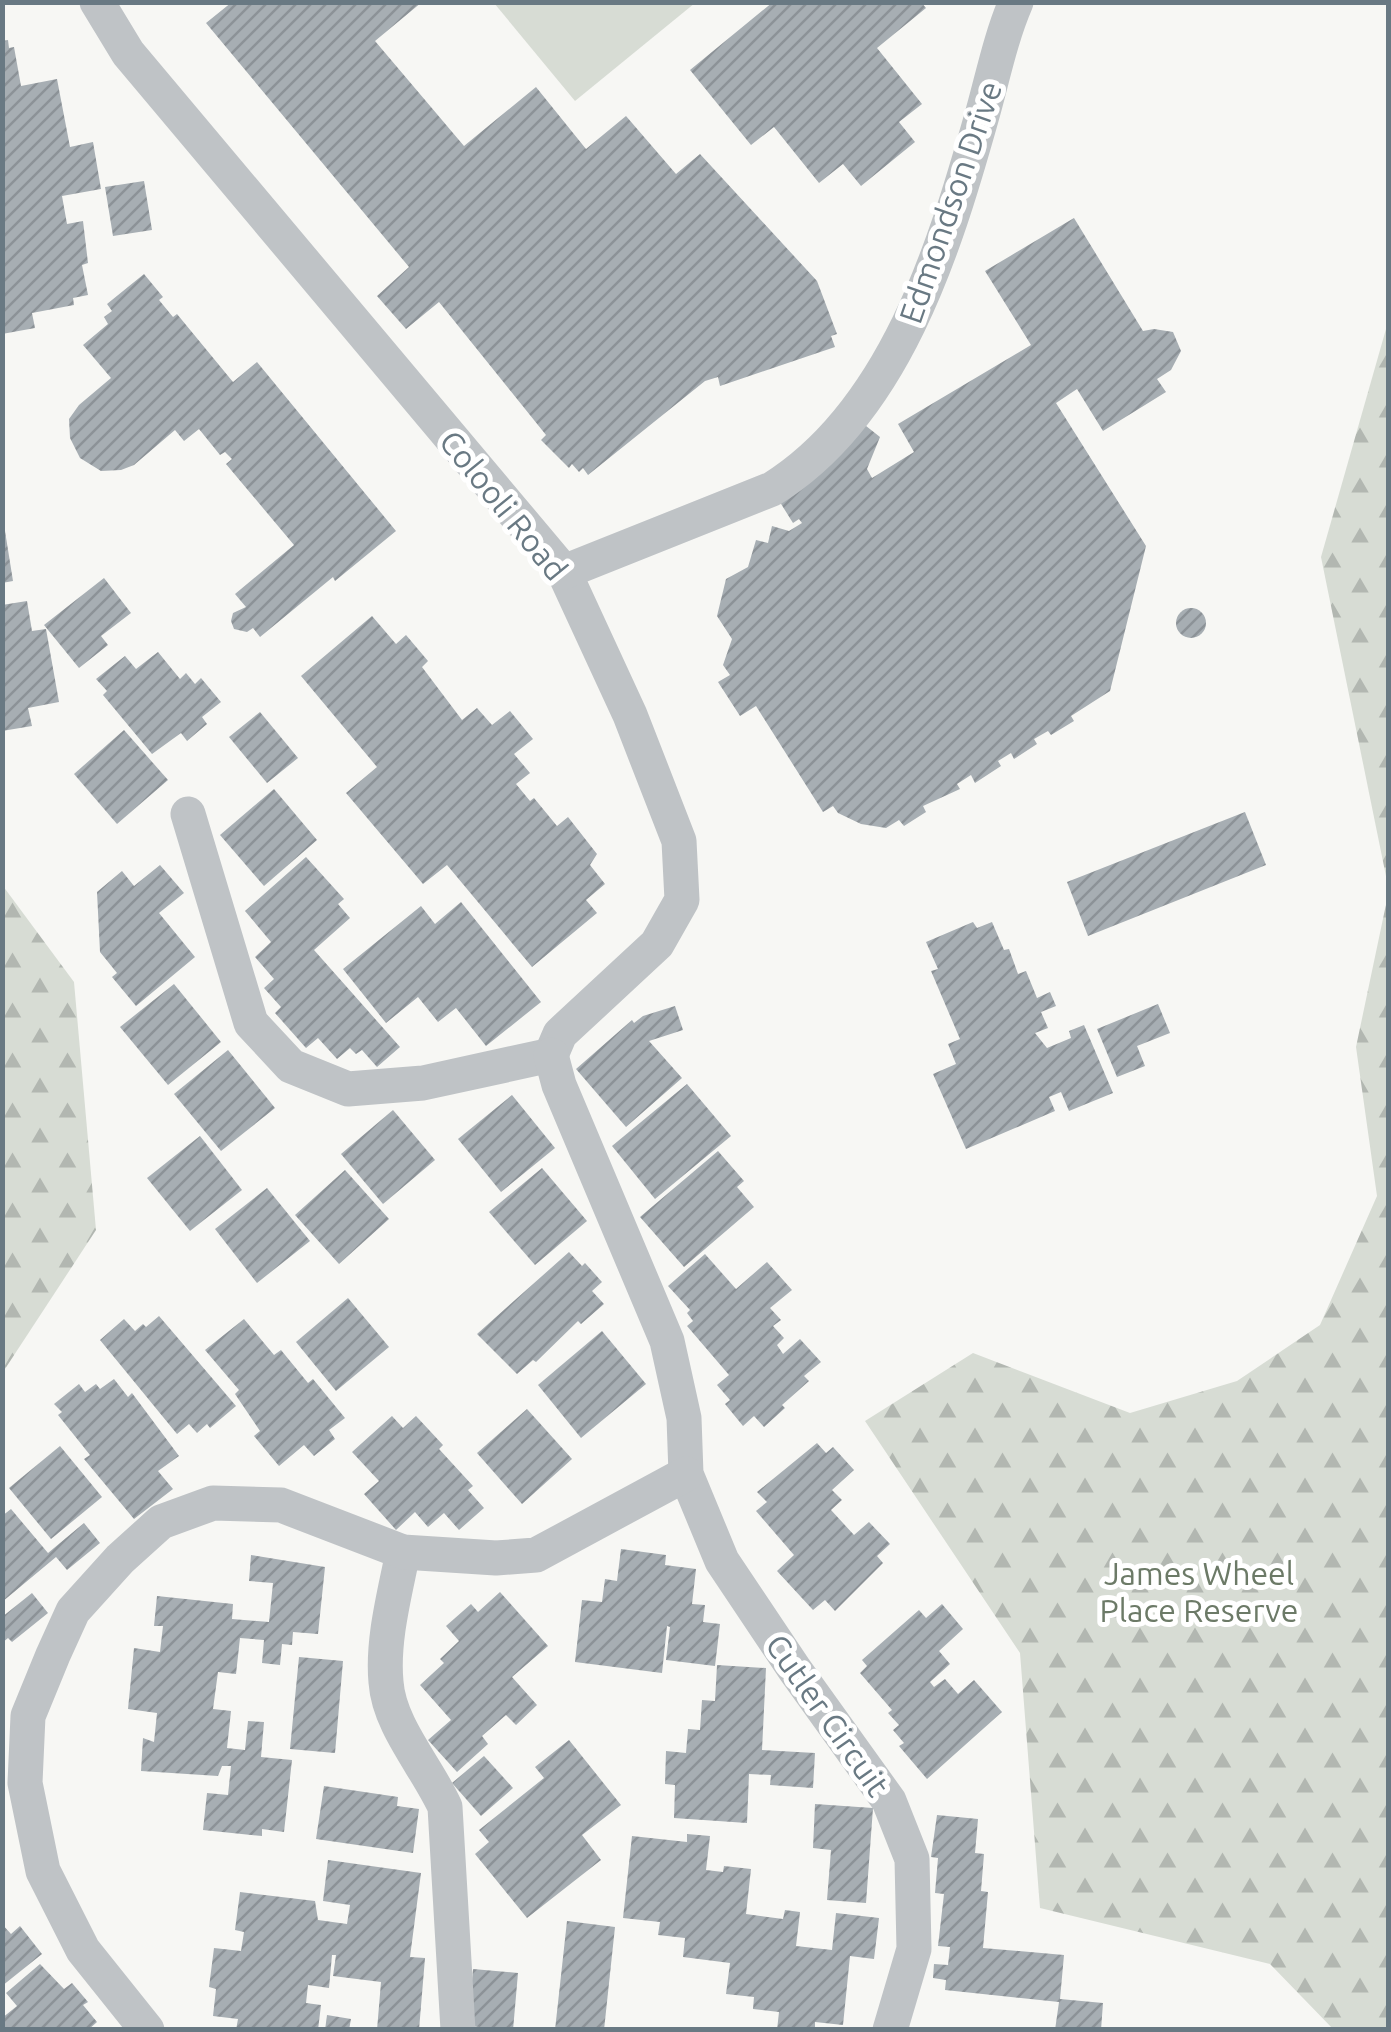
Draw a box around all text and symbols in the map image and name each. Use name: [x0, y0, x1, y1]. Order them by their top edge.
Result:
street label: Edmondson Drive: [892, 76, 1008, 328]
street label: Colooli Road: [433, 423, 575, 587]
park label: James Wheel Place Reserve: [1100, 1555, 1298, 1628]
street label: Cutler Circuit: [759, 1627, 897, 1803]

